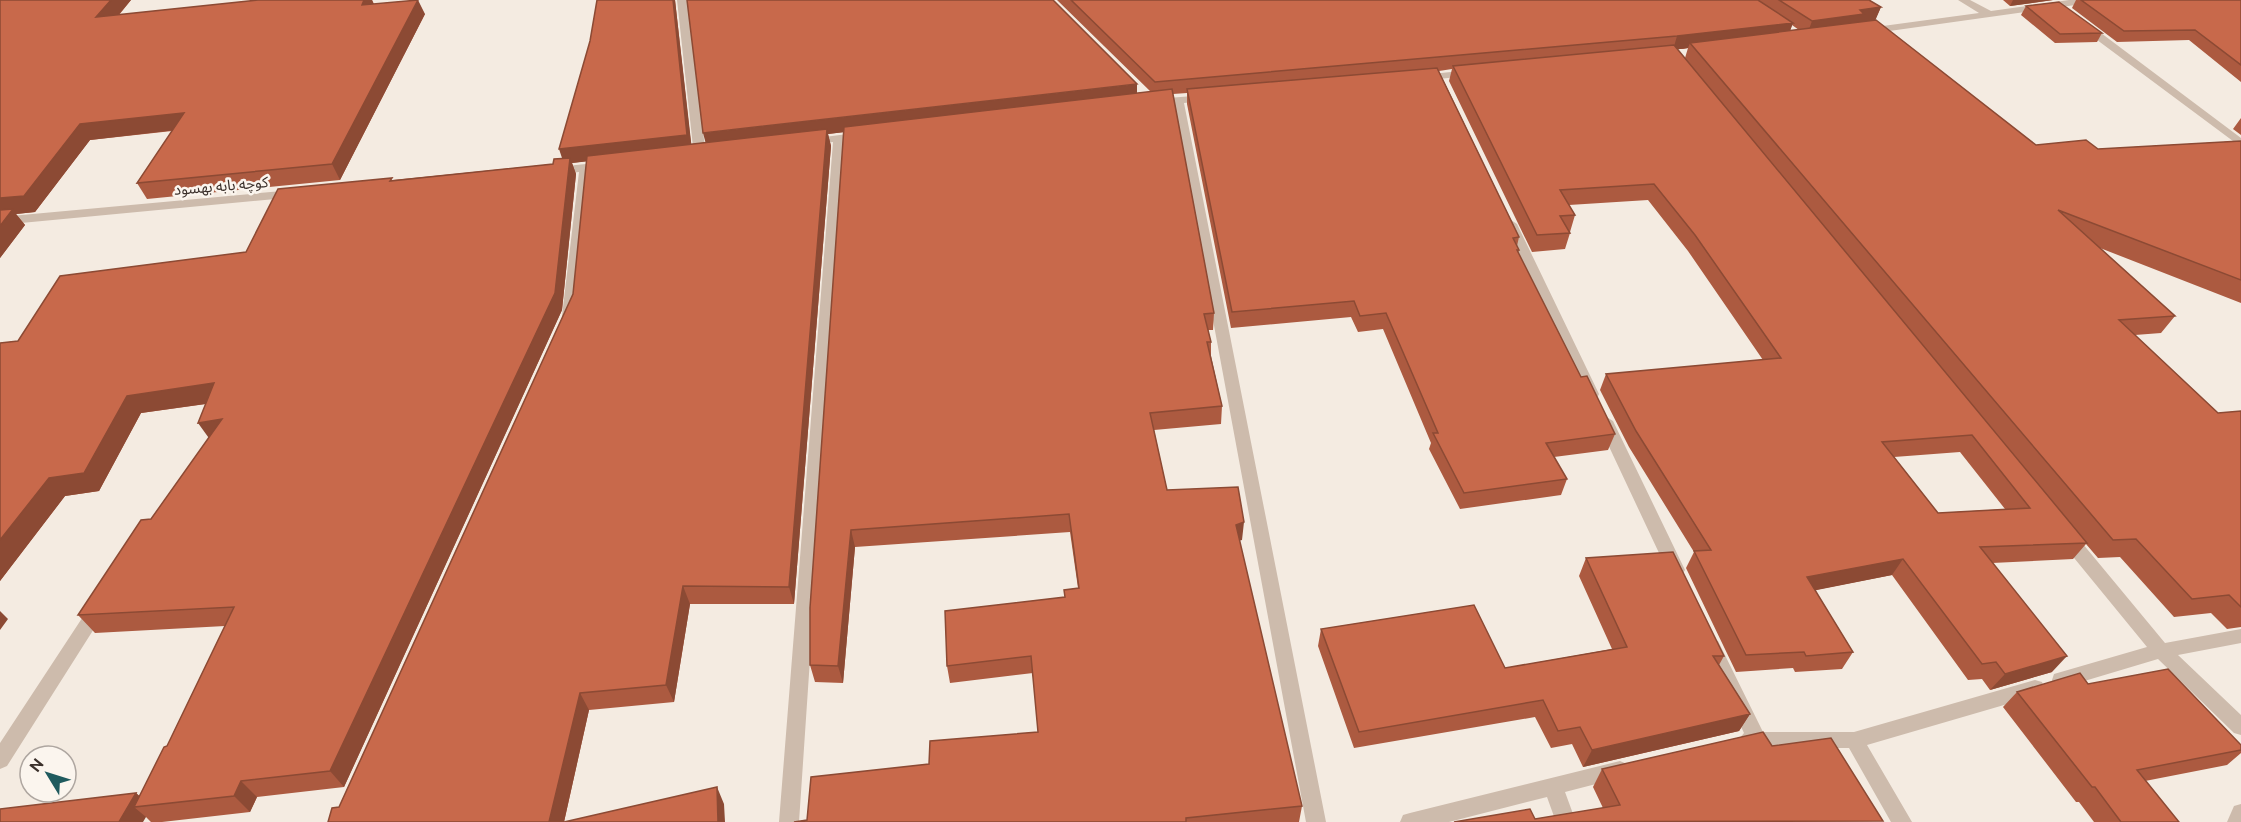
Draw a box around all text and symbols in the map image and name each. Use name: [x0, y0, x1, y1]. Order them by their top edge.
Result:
street label: کوچه بابه بهسود: [173, 173, 270, 200]
north arrow: [18, 744, 78, 804]
text: N: [25, 755, 47, 775]

